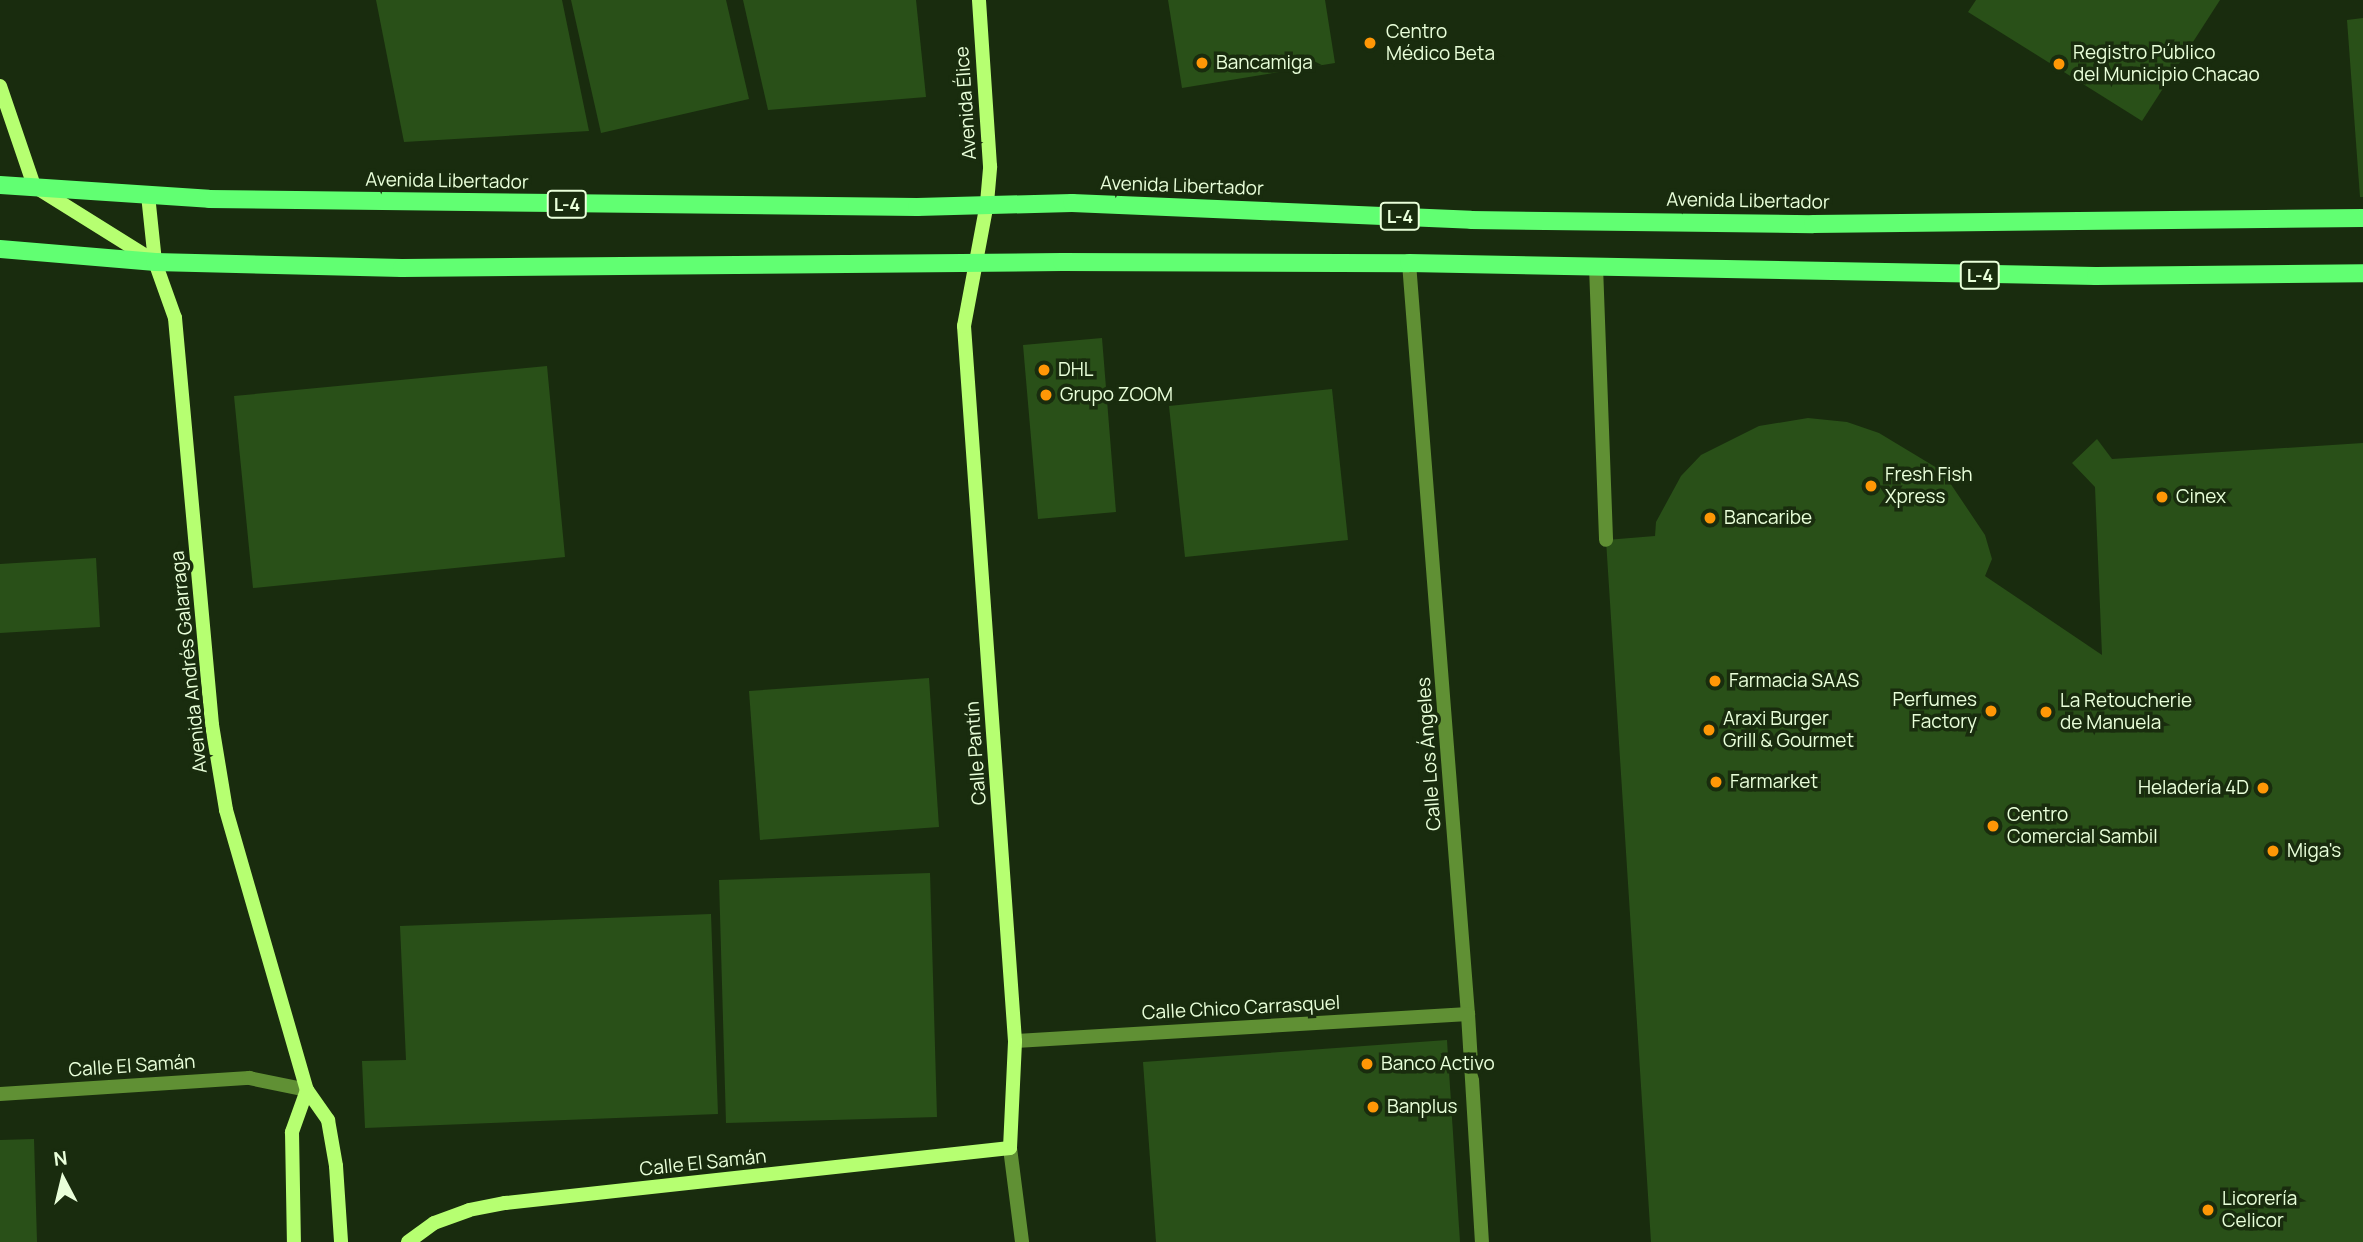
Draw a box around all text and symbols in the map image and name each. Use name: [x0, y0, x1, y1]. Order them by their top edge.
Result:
place label: Centro Médico Beta: [1386, 21, 1495, 65]
marker: Centro Médico Beta: [1360, 33, 1380, 53]
place label: Registro Público del Municipio Chacao: [2073, 42, 2260, 86]
street label: Avenida Élice: [951, 45, 981, 161]
place label: Bancamiga: [1216, 52, 1313, 74]
marker: Bancamiga: [1194, 55, 1210, 71]
marker: Registro Público del Municipio Chacao: [2051, 56, 2067, 72]
street label: Avenida Libertador: [365, 168, 529, 194]
street label: Avenida Libertador: [1100, 172, 1264, 200]
street label: Avenida Libertador: [1666, 188, 1830, 214]
road number: L-4: [546, 190, 588, 218]
road number: L-4: [1379, 202, 1421, 230]
road number: L-4: [1959, 260, 2001, 290]
place label: DHL: [1058, 359, 1093, 381]
marker: DHL: [1036, 362, 1052, 378]
place label: Grupo ZOOM: [1060, 384, 1173, 406]
marker: Grupo ZOOM: [1038, 387, 1054, 403]
place label: Fresh Fish Xpress: [1885, 464, 1973, 508]
marker: Fresh Fish Xpress: [1863, 478, 1879, 494]
place label: Cinex: [2176, 486, 2226, 508]
marker: Cinex: [2154, 489, 2170, 505]
place label: Bancaribe: [1724, 507, 1812, 529]
marker: Bancaribe: [1702, 510, 1718, 526]
street label: Avenida Andrés Galarraga: [166, 550, 212, 774]
place label: Farmacia SAAS: [1729, 670, 1859, 692]
marker: Farmacia SAAS: [1707, 673, 1723, 689]
street label: Calle Los Ángeles: [1412, 677, 1446, 831]
place label: Perfumes Factory: [1892, 689, 1977, 733]
place label: La Retoucherie de Manuela: [2060, 690, 2192, 734]
street label: Calle Pantín: [961, 700, 991, 806]
marker: Perfumes Factory: [1983, 703, 1999, 719]
marker: La Retoucherie de Manuela: [2038, 704, 2054, 720]
place label: Araxi Burger Grill & Gourmet: [1723, 708, 1854, 752]
marker: Araxi Burger Grill & Gourmet: [1701, 722, 1717, 738]
place label: Farmarket: [1730, 771, 1818, 793]
marker: Farmarket: [1708, 774, 1724, 790]
place label: Heladería 4D: [2138, 777, 2249, 799]
marker: Heladería 4D: [2255, 780, 2271, 796]
place label: Centro Comercial Sambil: [2007, 804, 2158, 848]
marker: Centro Comercial Sambil: [1985, 818, 2001, 834]
place label: Miga's: [2287, 840, 2341, 862]
marker: Miga's: [2265, 843, 2281, 859]
street label: Calle Chico Carrasquel: [1141, 991, 1341, 1025]
street label: Calle El Samán: [68, 1050, 196, 1082]
place label: Banco Activo: [1381, 1053, 1495, 1075]
marker: Banco Activo: [1359, 1056, 1375, 1072]
place label: Banplus: [1387, 1096, 1457, 1118]
marker: Banplus: [1365, 1099, 1381, 1115]
north arrow: [28, 1144, 98, 1214]
text: N: [52, 1144, 69, 1172]
street label: Calle El Samán: [639, 1145, 767, 1181]
place label: Licorería Celicor: [2222, 1188, 2297, 1232]
marker: Licorería Celicor: [2200, 1202, 2216, 1218]

